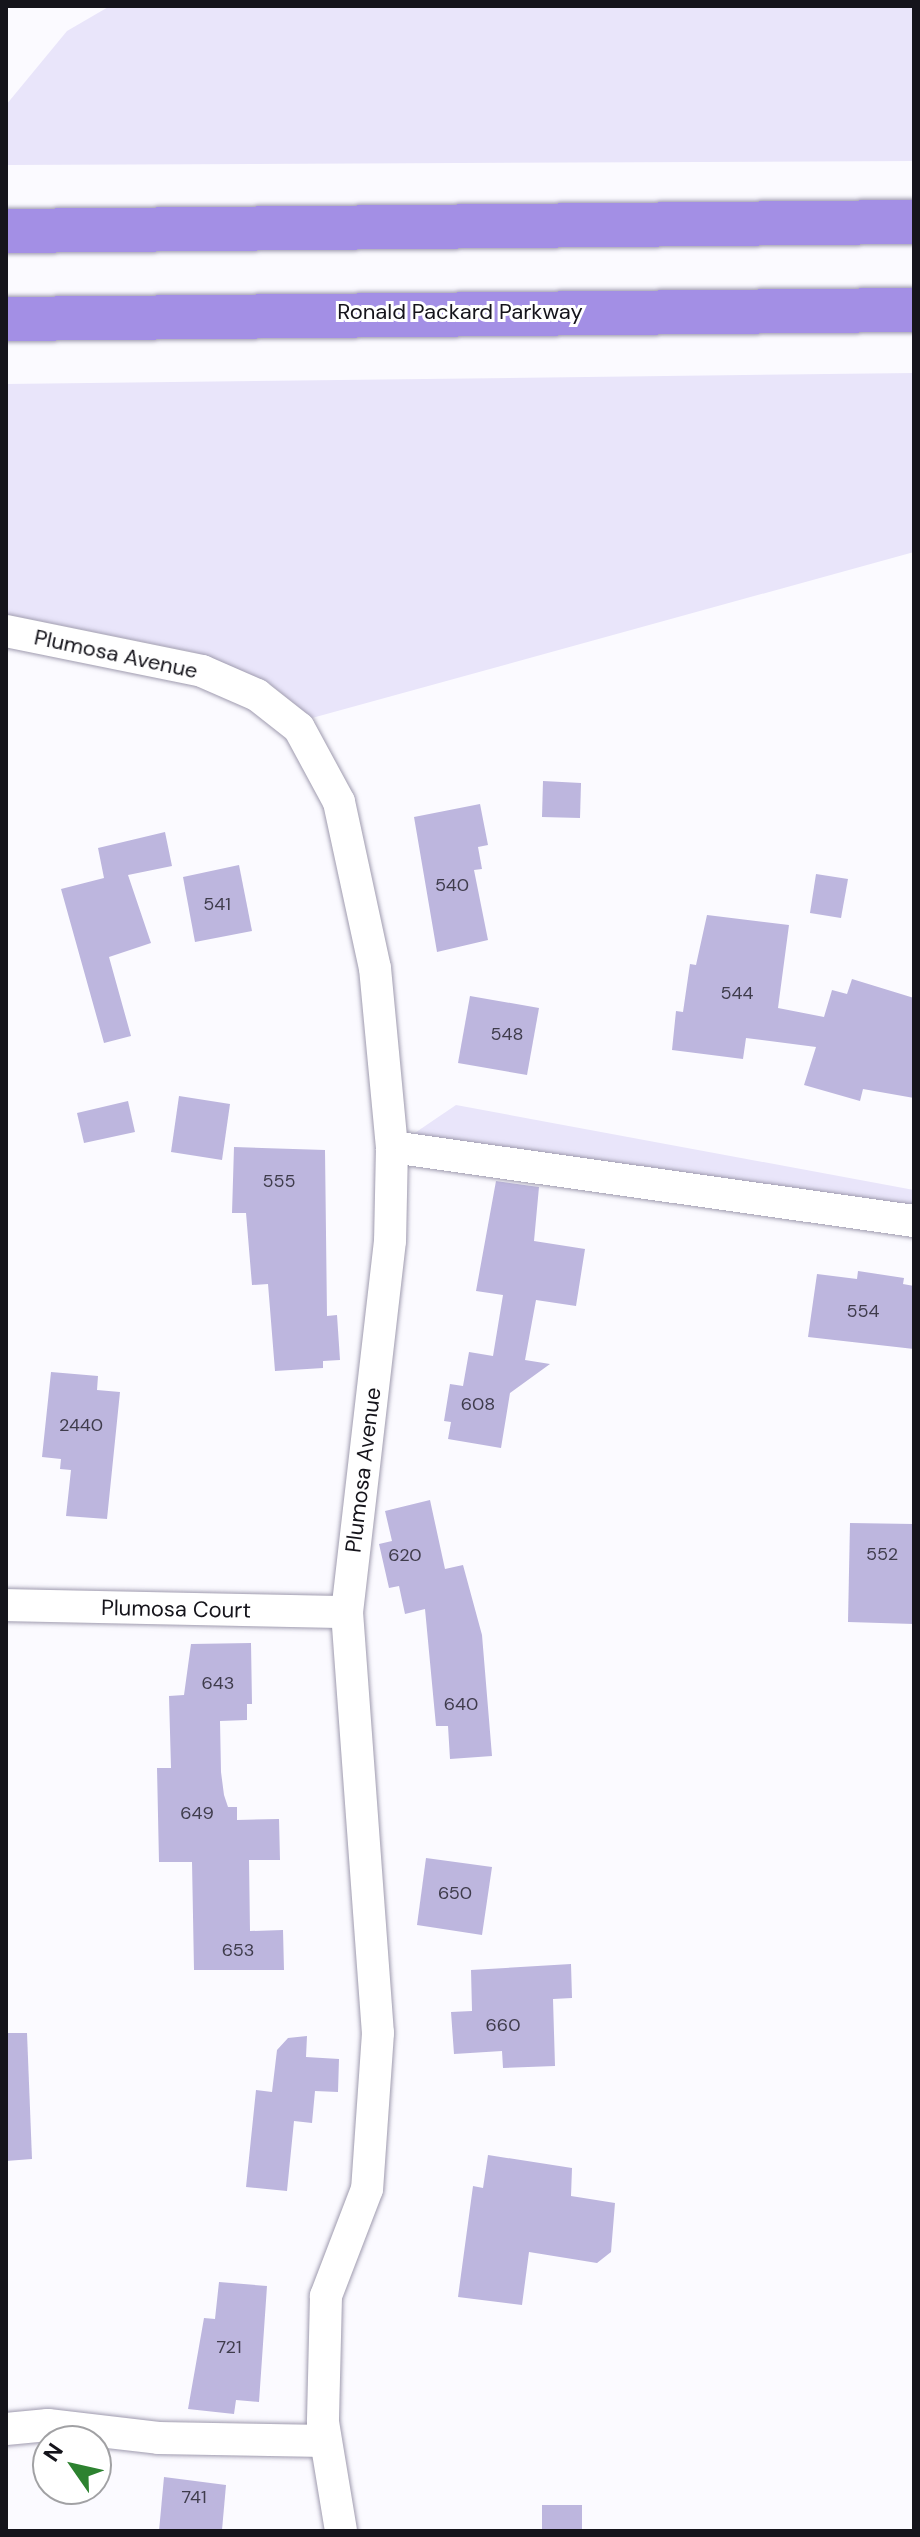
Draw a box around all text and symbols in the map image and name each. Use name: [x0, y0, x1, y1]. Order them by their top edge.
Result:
street label: Ronald Packard Parkway: [337, 299, 583, 325]
street label: Plumosa Avenue: [32, 624, 200, 684]
house number: 540: [435, 874, 469, 896]
house number: 541: [203, 893, 231, 915]
house number: 544: [721, 982, 753, 1004]
house number: 548: [491, 1023, 523, 1045]
house number: 555: [263, 1170, 295, 1192]
house number: 554: [847, 1300, 879, 1322]
street label: Plumosa Avenue: [340, 1386, 386, 1554]
house number: 608: [461, 1393, 495, 1415]
house number: 2440: [59, 1414, 103, 1436]
house number: 552: [866, 1543, 898, 1565]
house number: 620: [388, 1544, 422, 1566]
street label: Plumosa Court: [101, 1594, 251, 1624]
house number: 643: [202, 1672, 234, 1694]
house number: 640: [444, 1693, 478, 1715]
house number: 649: [180, 1802, 214, 1824]
house number: 650: [438, 1882, 472, 1904]
house number: 653: [222, 1939, 254, 1961]
house number: 660: [486, 2014, 520, 2036]
house number: 721: [216, 2336, 242, 2358]
north arrow: [32, 2425, 112, 2505]
text: N: [37, 2438, 70, 2467]
house number: 741: [181, 2486, 207, 2508]

